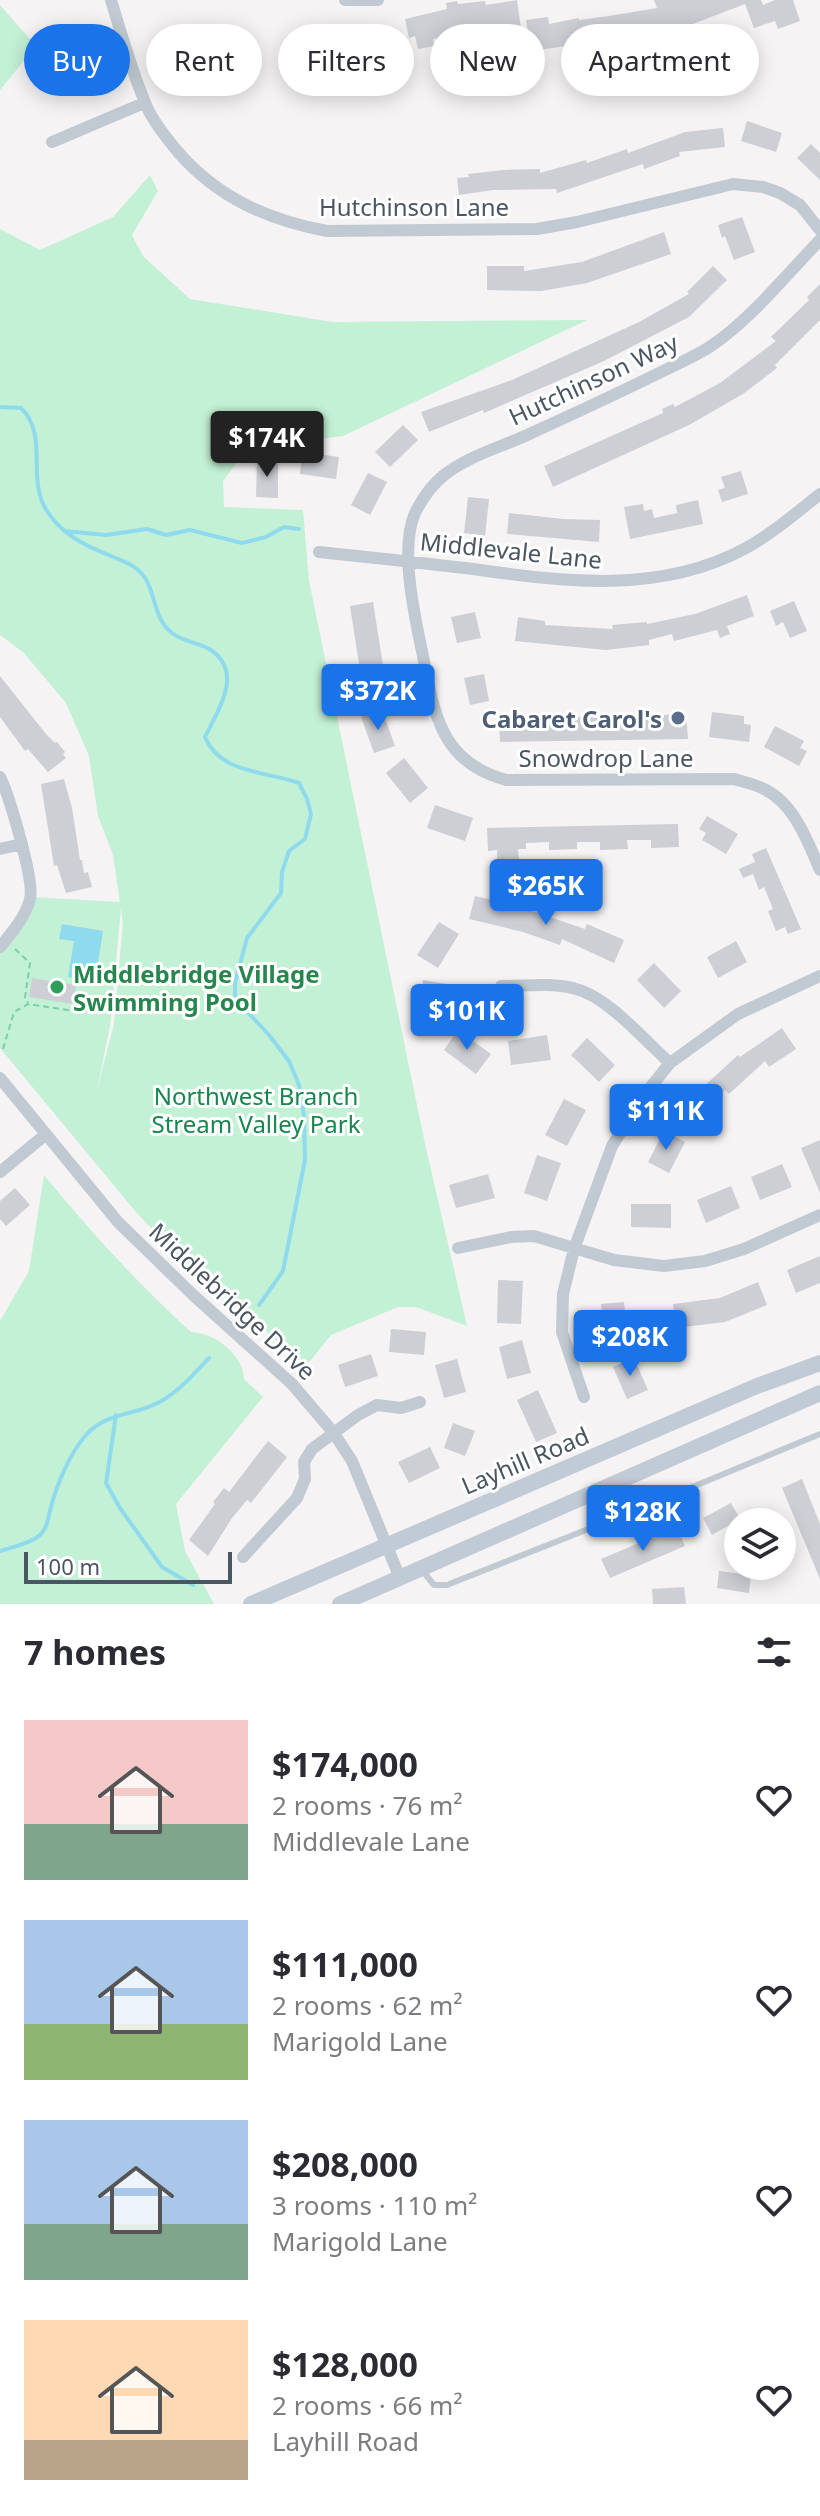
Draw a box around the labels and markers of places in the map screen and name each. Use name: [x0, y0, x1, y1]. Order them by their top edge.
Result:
pin: $174K: [211, 411, 323, 479]
pin: $372K: [322, 664, 434, 732]
place label: Cabaret Carol's: [482, 702, 662, 735]
marker: Cabaret Carol's: [669, 709, 687, 727]
pin: $265K: [490, 859, 602, 927]
place label: Middlebridge Village Swimming Pool: [73, 957, 320, 1018]
marker: Middlebridge Village Swimming Pool: [48, 978, 66, 996]
pin: $101K: [411, 984, 523, 1052]
pin: $111K: [610, 1084, 722, 1152]
pin: $208K: [574, 1310, 686, 1378]
pin: $128K: [587, 1485, 699, 1553]

